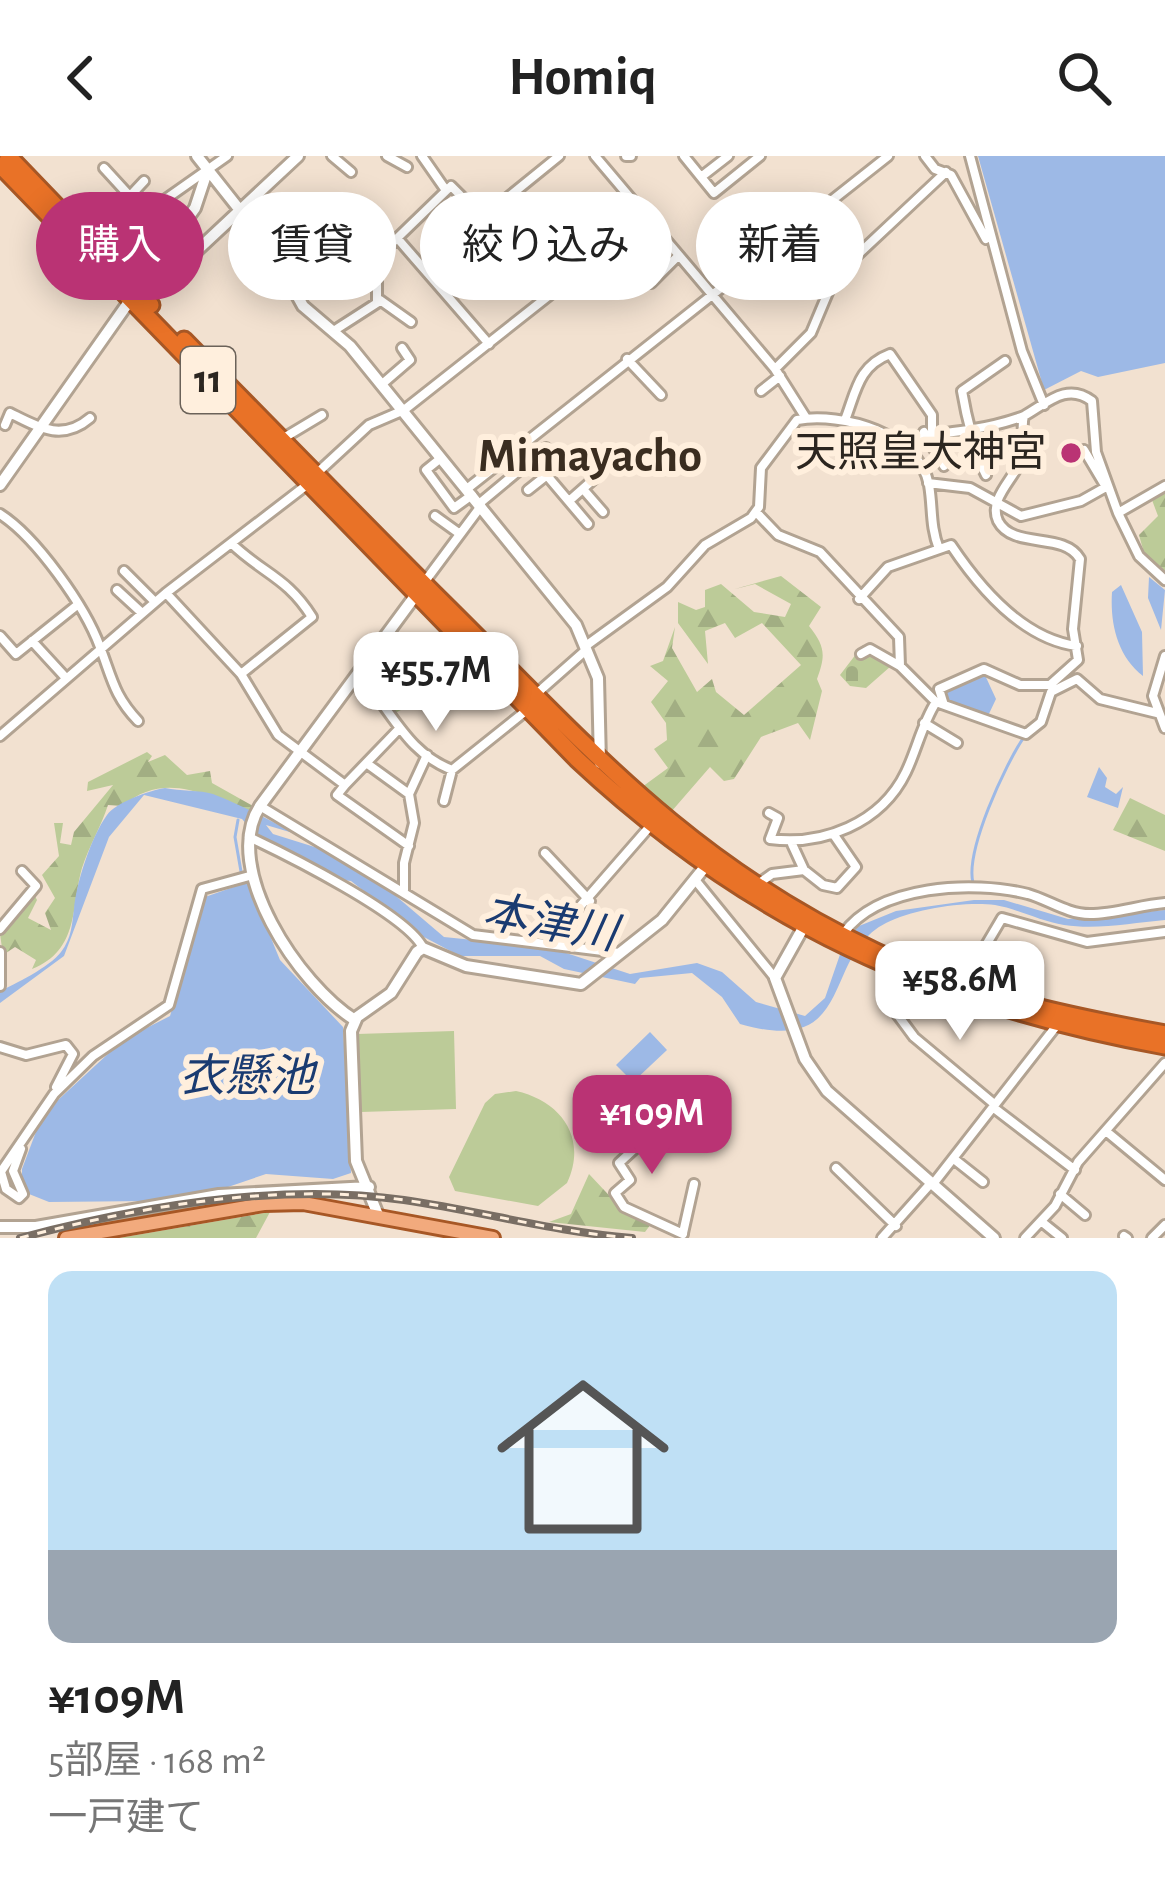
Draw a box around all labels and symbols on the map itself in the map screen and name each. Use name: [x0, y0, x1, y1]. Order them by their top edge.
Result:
road number: 11: [181, 347, 235, 413]
place label: 天照皇大神宮: [795, 430, 1047, 474]
district label: Mimayacho: [478, 433, 702, 481]
marker: 天照皇大神宮: [1058, 440, 1084, 466]
pin: ¥55.7M: [338, 632, 534, 734]
water label: 本津川: [480, 888, 625, 959]
pin: ¥58.6M: [862, 941, 1058, 1043]
water label: 衣懸池: [179, 1053, 318, 1100]
pin: ¥109M: [568, 1075, 736, 1177]

